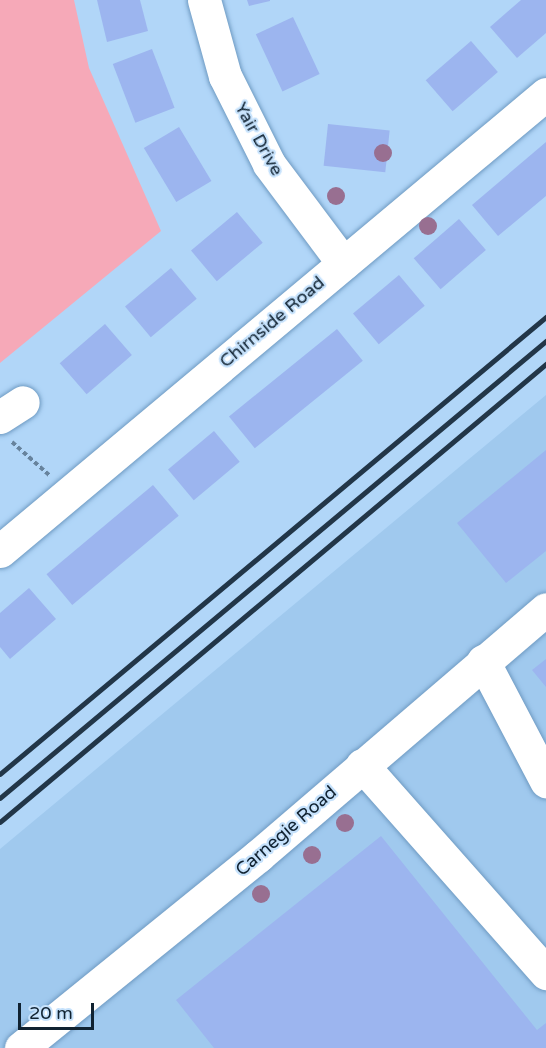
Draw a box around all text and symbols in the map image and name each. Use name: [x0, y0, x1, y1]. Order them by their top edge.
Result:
street label: Yair Drive: [230, 99, 288, 179]
street label: Chirnside Road: [215, 272, 329, 372]
street label: Carnegie Road: [231, 781, 341, 881]
scale bar: [21, 991, 98, 1029]
text: 20 m: [29, 1002, 73, 1024]

